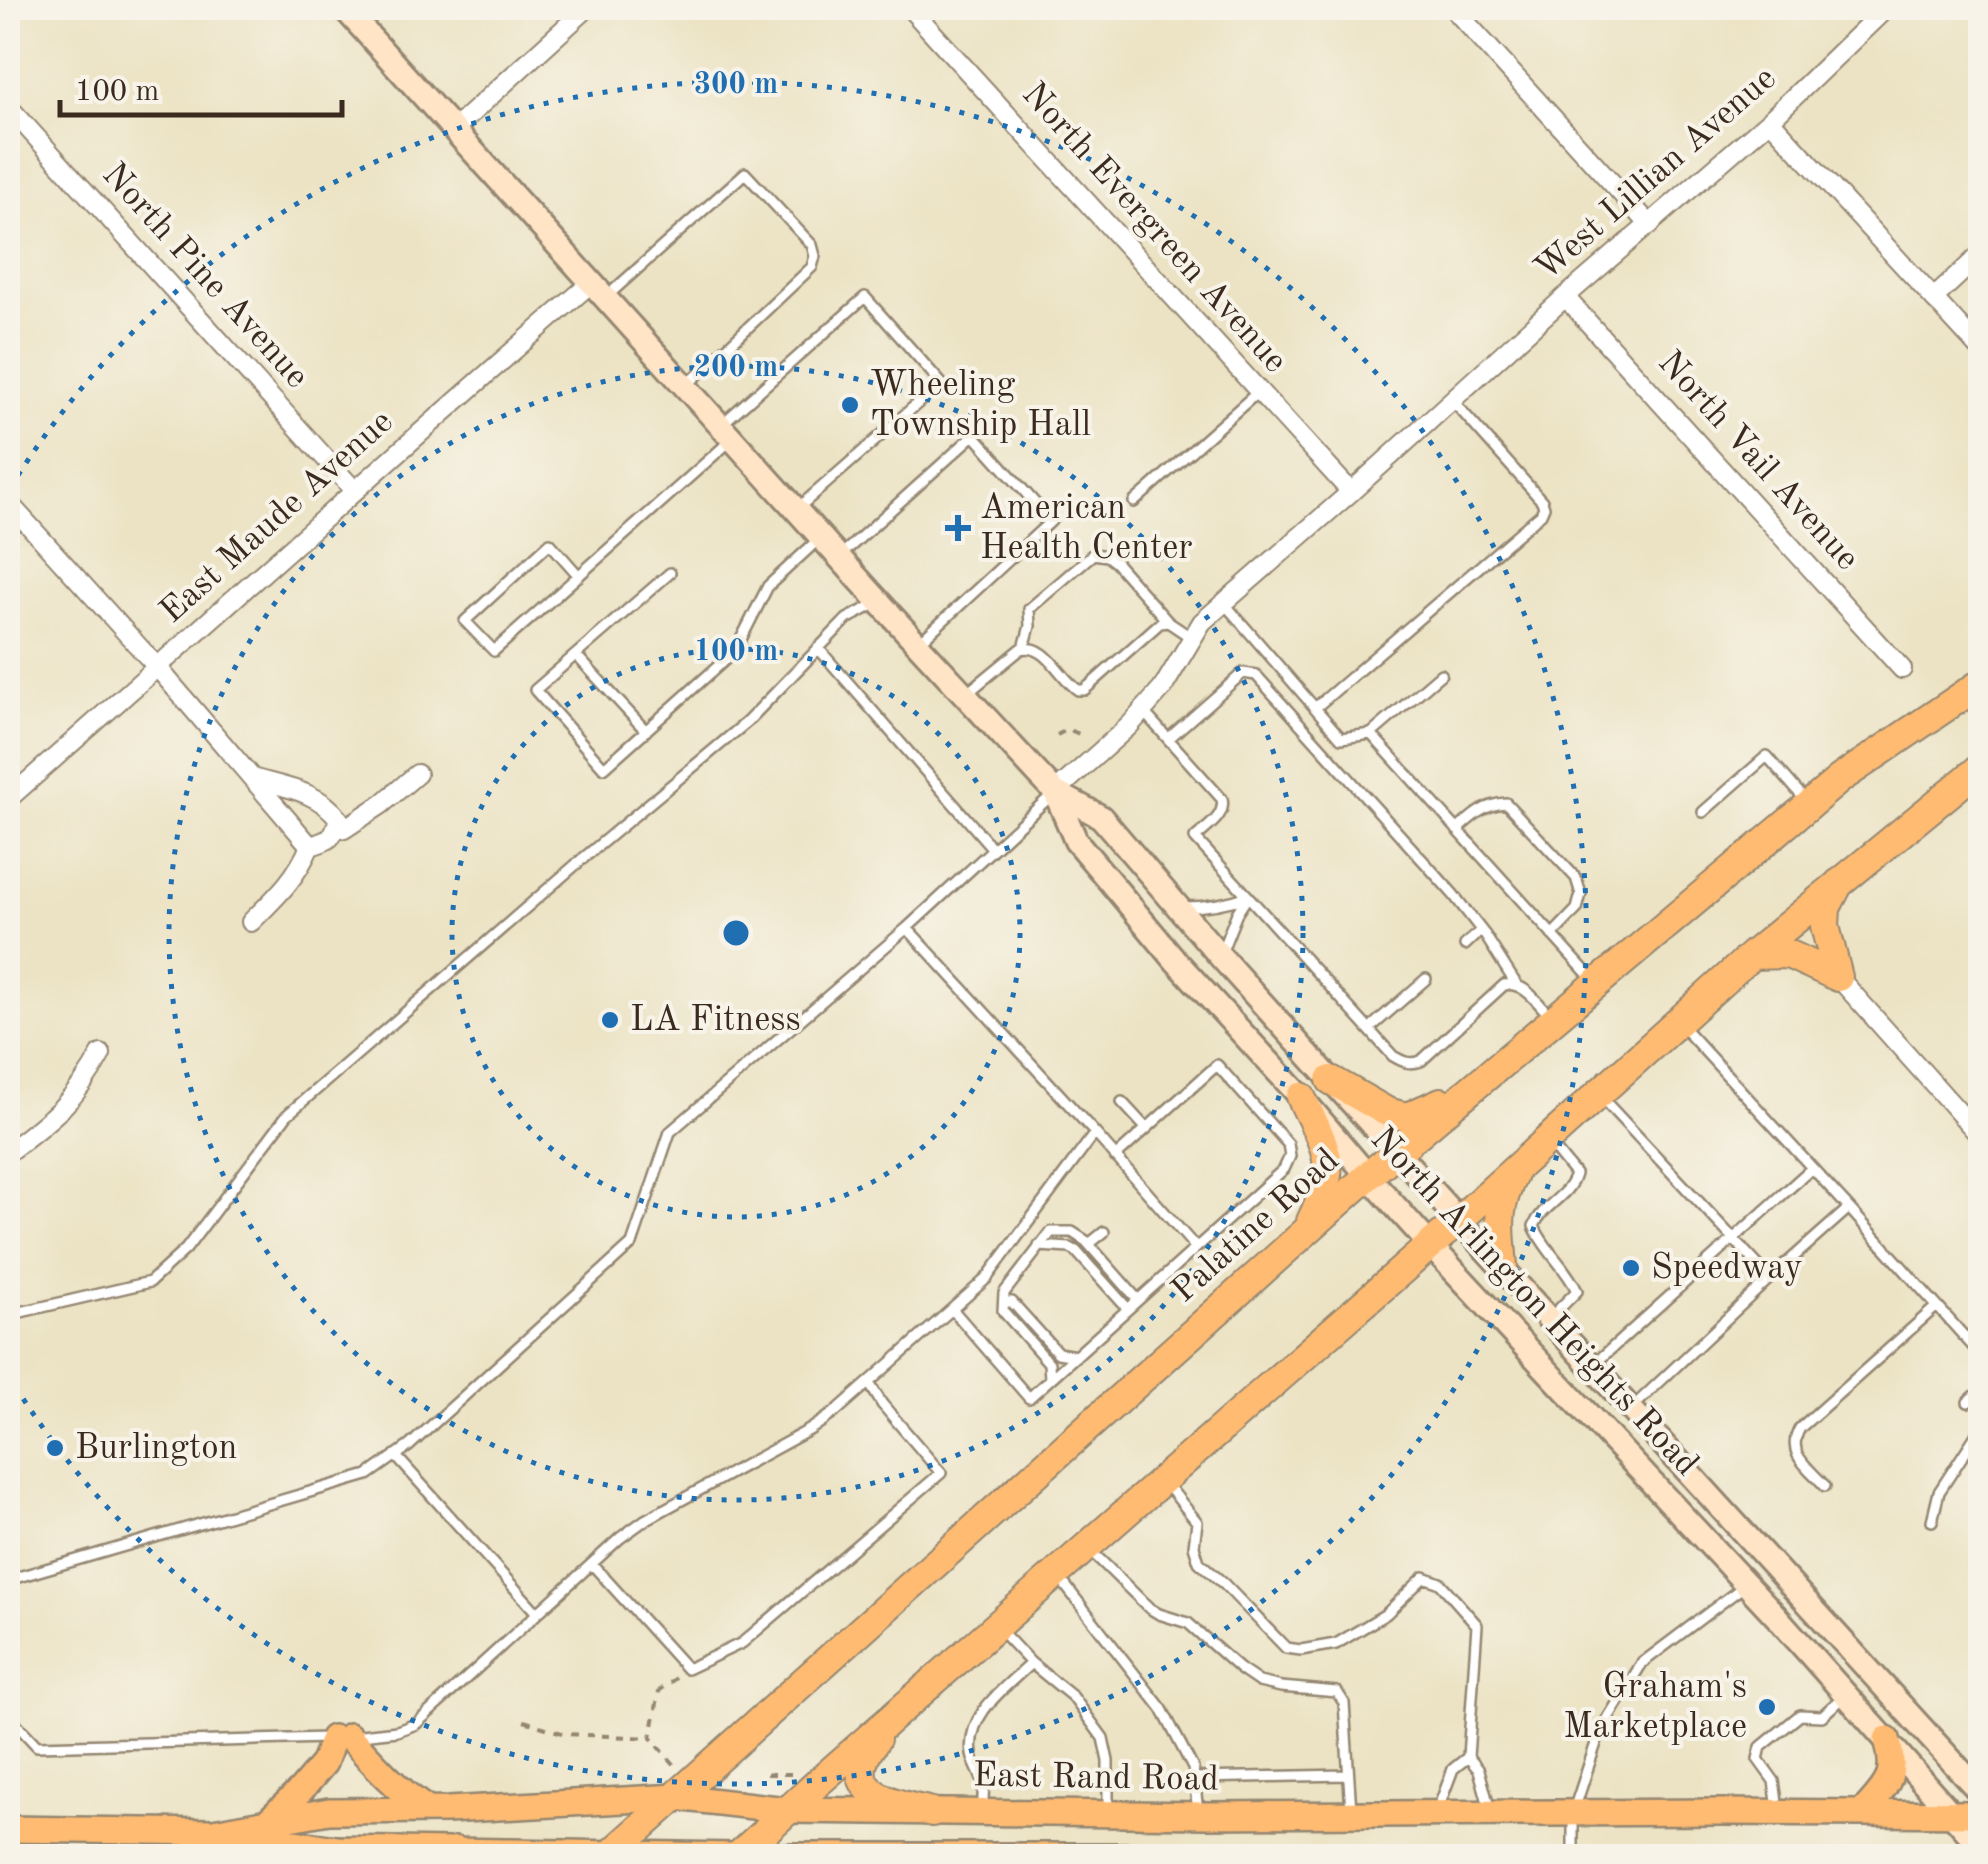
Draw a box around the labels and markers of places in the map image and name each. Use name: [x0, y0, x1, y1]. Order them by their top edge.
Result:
place label: Wheeling Township Hall: [870, 368, 1091, 443]
marker: Wheeling Township Hall: [839, 394, 861, 416]
place label: American Health Center: [980, 491, 1193, 566]
marker: American Health Center: [945, 515, 971, 541]
centre of rings: [718, 915, 754, 951]
place label: LA Fitness: [630, 1003, 801, 1038]
marker: LA Fitness: [599, 1009, 621, 1031]
place label: Speedway: [1651, 1251, 1803, 1286]
marker: Speedway: [1620, 1257, 1642, 1279]
place label: Burlington: [75, 1431, 237, 1466]
marker: Burlington: [44, 1437, 66, 1459]
place label: Graham's Marketplace: [1563, 1670, 1747, 1745]
marker: Graham's Marketplace: [1756, 1696, 1778, 1718]

